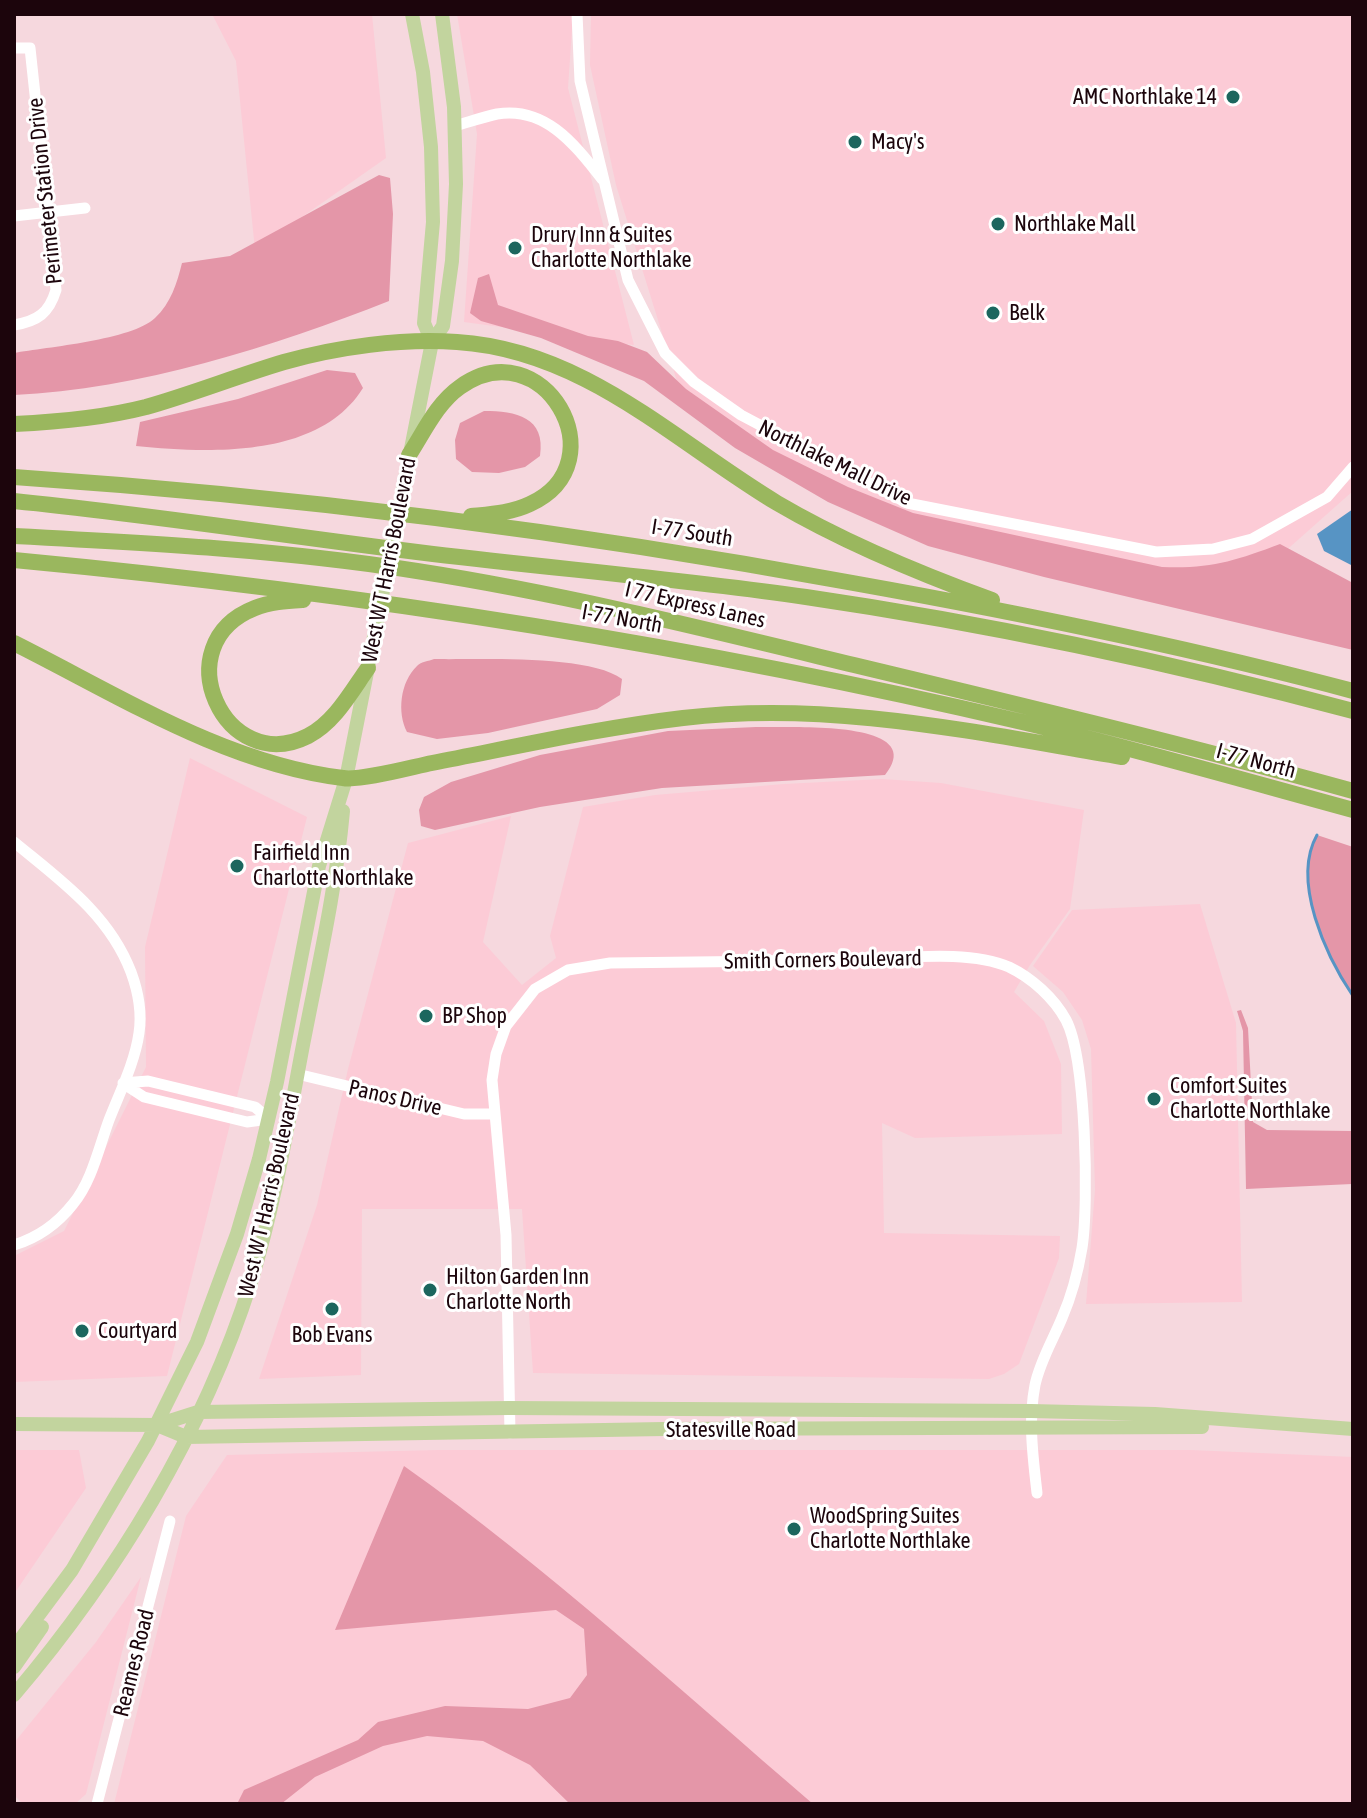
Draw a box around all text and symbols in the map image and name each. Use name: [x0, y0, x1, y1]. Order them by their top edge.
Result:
place label: AMC Northlake 14: [1073, 84, 1217, 110]
marker: AMC Northlake 14: [1224, 88, 1242, 106]
street label: Perimeter Station Drive: [22, 96, 68, 286]
place label: Macy's: [871, 129, 925, 155]
marker: Macy's: [846, 133, 864, 151]
place label: Northlake Mall: [1014, 211, 1136, 237]
marker: Northlake Mall: [989, 215, 1007, 233]
place label: Drury Inn & Suites Charlotte Northlake: [531, 222, 692, 274]
marker: Drury Inn & Suites Charlotte Northlake: [506, 239, 524, 257]
place label: Belk: [1009, 300, 1045, 326]
marker: Belk: [984, 304, 1002, 322]
street label: Northlake Mall Drive: [754, 414, 916, 512]
street label: West W T Harris Boulevard: [356, 455, 422, 665]
street label: I-77 South: [649, 514, 735, 552]
street label: I 77 Express Lanes: [622, 576, 768, 634]
street label: I-77 North: [580, 599, 664, 639]
street label: I-77 North: [1213, 738, 1299, 784]
place label: Fairfield Inn Charlotte Northlake: [253, 840, 414, 892]
marker: Fairfield Inn Charlotte Northlake: [228, 857, 246, 875]
street label: Smith Corners Boulevard: [724, 945, 922, 975]
place label: BP Shop: [442, 1003, 507, 1029]
marker: BP Shop: [417, 1007, 435, 1025]
place label: Comfort Suites Charlotte Northlake: [1170, 1073, 1331, 1124]
street label: Panos Drive: [346, 1074, 444, 1122]
street label: West W T Harris Boulevard: [233, 1090, 305, 1300]
marker: Comfort Suites Charlotte Northlake: [1145, 1090, 1163, 1108]
place label: Hilton Garden Inn Charlotte North: [446, 1264, 589, 1316]
marker: Hilton Garden Inn Charlotte North: [421, 1281, 439, 1299]
marker: Bob Evans: [323, 1300, 341, 1318]
place label: Courtyard: [98, 1318, 177, 1344]
marker: Courtyard: [73, 1322, 91, 1340]
place label: Bob Evans: [291, 1322, 373, 1348]
street label: Statesville Road: [666, 1417, 796, 1443]
place label: WoodSpring Suites Charlotte Northlake: [810, 1503, 971, 1554]
marker: WoodSpring Suites Charlotte Northlake: [785, 1520, 803, 1538]
street label: Reames Road: [108, 1607, 160, 1719]

